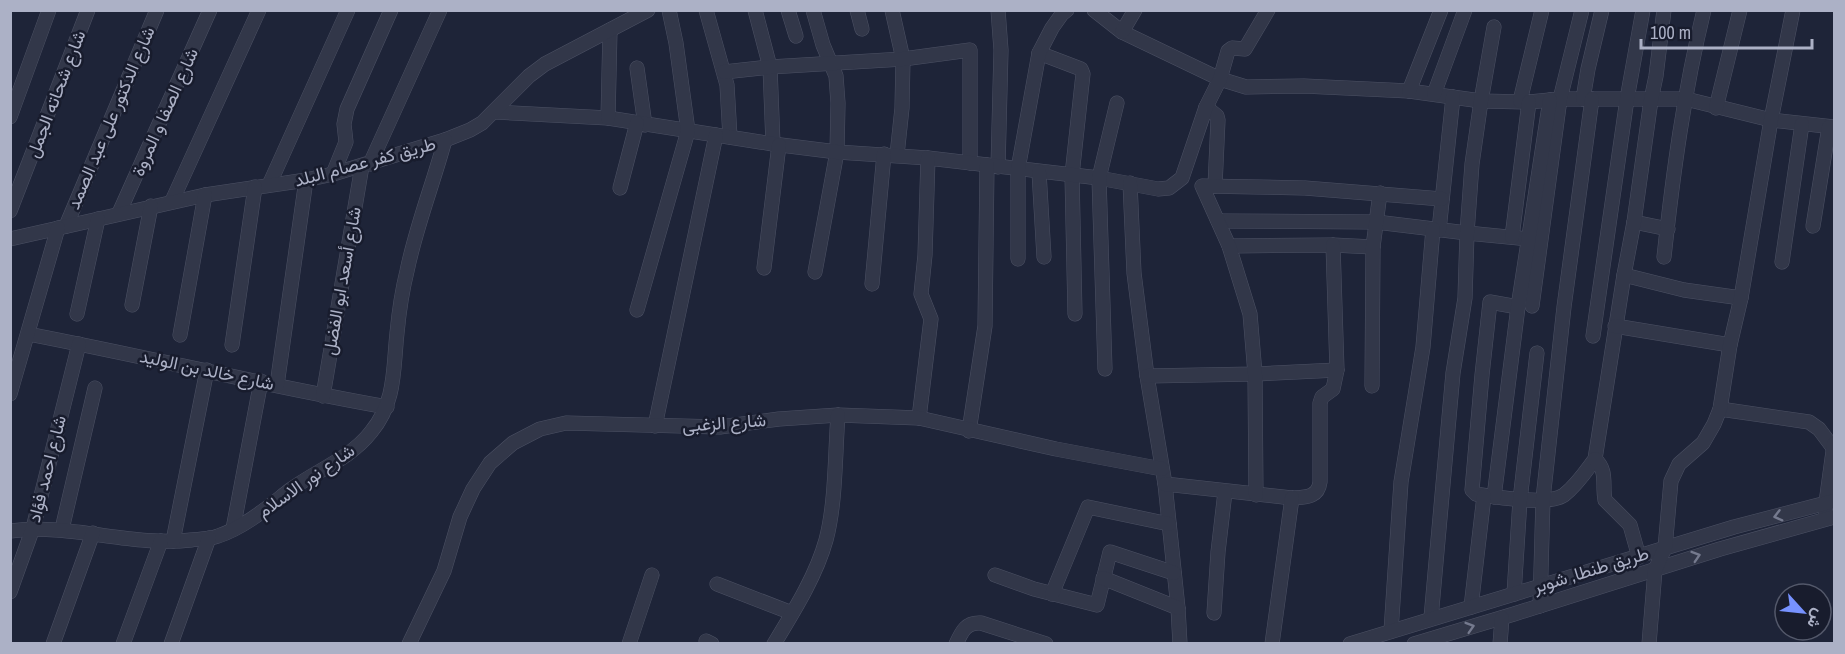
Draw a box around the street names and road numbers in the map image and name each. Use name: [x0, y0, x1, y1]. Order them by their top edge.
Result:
street label: شارع الدكتور على عبد الصمد: [61, 22, 160, 213]
street label: شارع شحاته الجمل: [20, 26, 91, 161]
street label: شارع الصفا و المروة: [125, 44, 204, 180]
street label: طريق كفر عصام البلد: [291, 131, 438, 192]
street label: شارع أسعد ابو الفضل: [316, 205, 367, 357]
street label: شارع خالد بن الوليد: [138, 343, 277, 396]
street label: شارع الزغبى: [681, 407, 767, 438]
street label: شارع احمد فؤاد: [21, 413, 72, 525]
street label: شارع نور الاسلام: [252, 438, 360, 523]
street label: طريق طنطا, شوبر: [1529, 540, 1652, 599]

